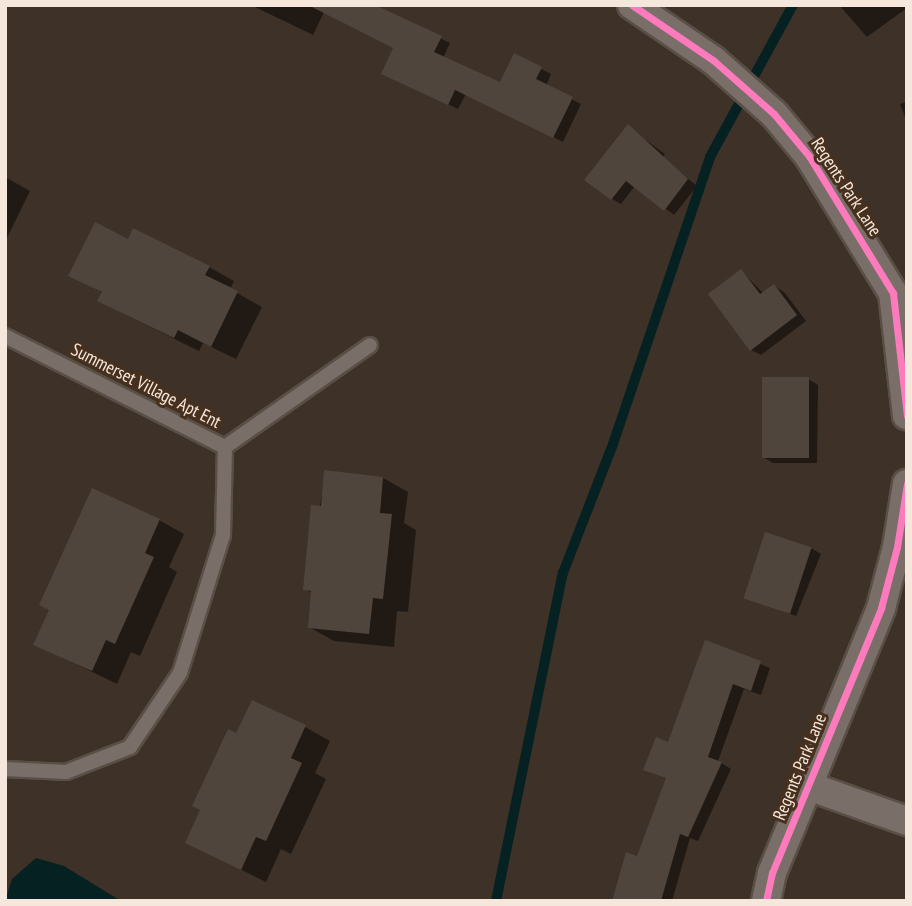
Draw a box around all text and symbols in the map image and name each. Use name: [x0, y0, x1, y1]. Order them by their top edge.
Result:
street label: Regents Park Lane: [806, 134, 886, 240]
street label: Summerset Village Apt Ent: [67, 339, 225, 433]
street label: Regents Park Lane: [769, 710, 831, 824]

